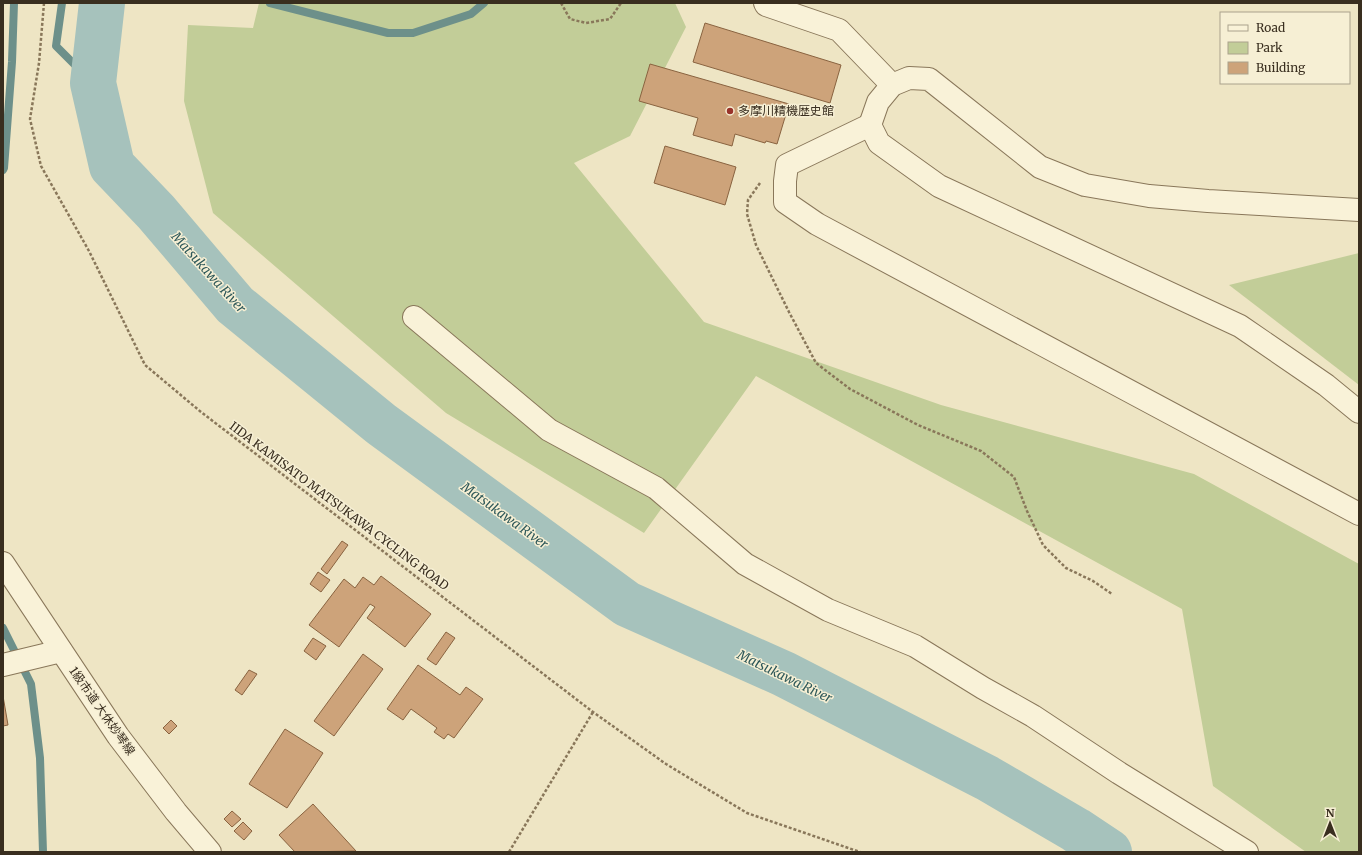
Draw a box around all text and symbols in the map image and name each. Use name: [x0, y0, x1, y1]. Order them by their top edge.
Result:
legend: [1220, 12, 1350, 84]
text: Road: [1256, 20, 1285, 35]
text: Park: [1256, 40, 1283, 55]
text: Building: [1256, 60, 1306, 75]
place label: 多摩川精機歴史館: [738, 103, 834, 118]
marker: 多摩川精機歴史館: [725, 106, 735, 116]
water label: Matsukawa River: [167, 228, 250, 317]
street label: IIDA KAMISATO MATSUKAWA CYCLING ROAD: [227, 418, 452, 593]
water label: Matsukawa River: [457, 478, 552, 553]
water label: Matsukawa River: [734, 646, 836, 707]
street label: 1級市道 大休妙琴線: [66, 664, 138, 758]
north arrow: [1310, 803, 1350, 843]
text: N: [1326, 806, 1335, 820]

